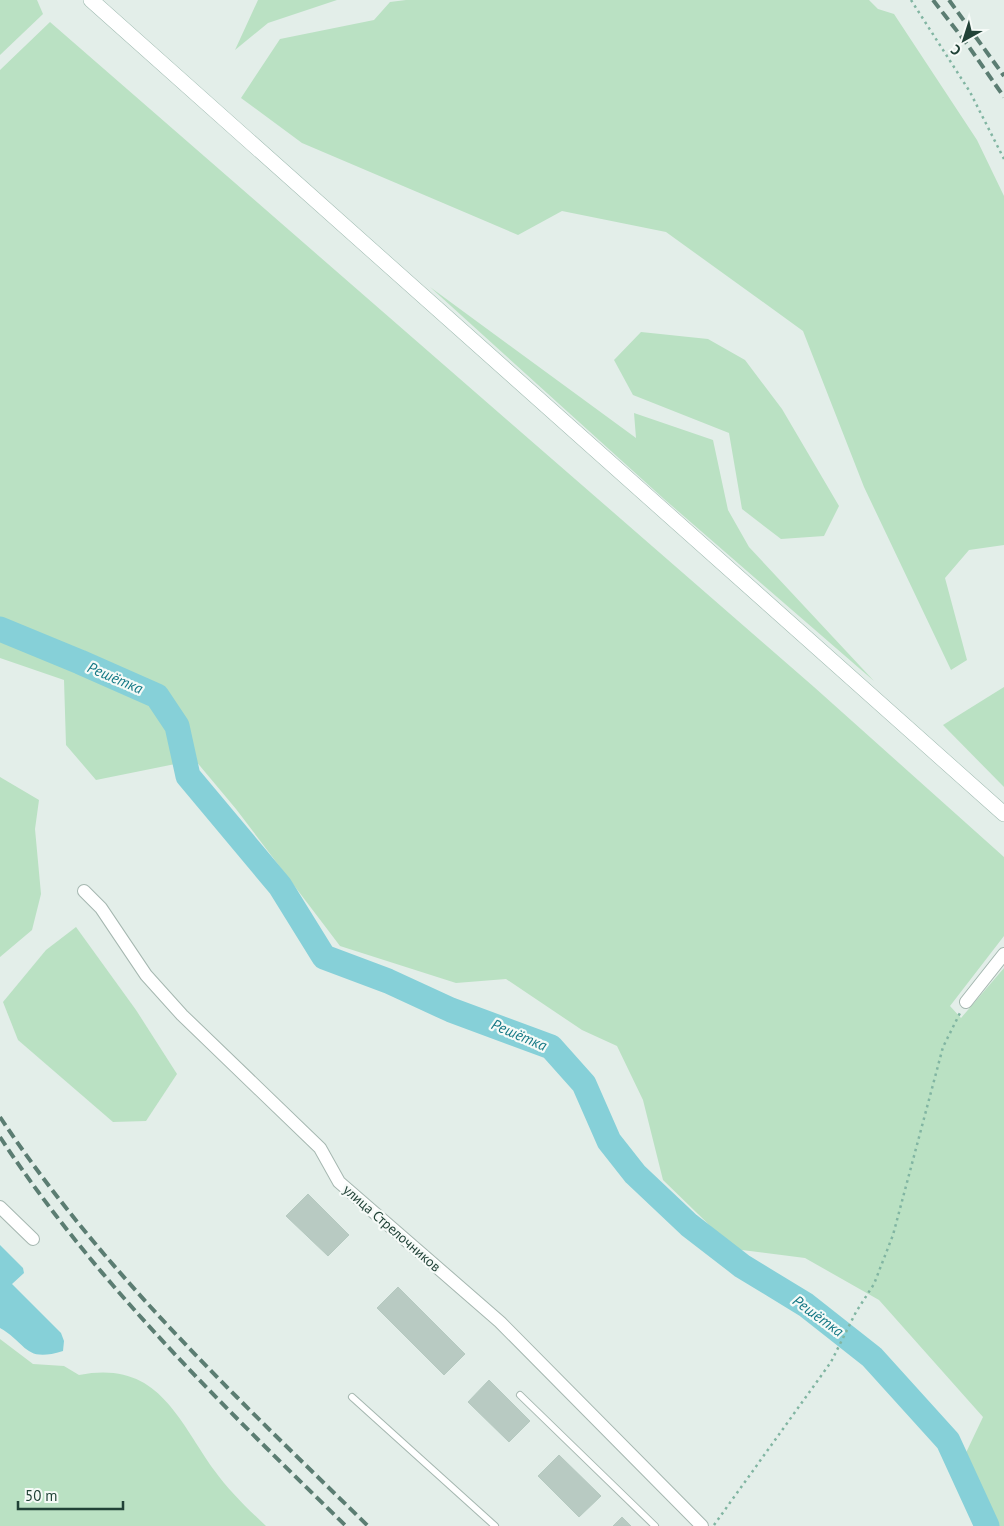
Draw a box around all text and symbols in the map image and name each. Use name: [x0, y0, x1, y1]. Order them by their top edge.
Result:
north arrow: [939, 15, 989, 65]
text: С: [947, 41, 965, 60]
water label: Решётка: [85, 657, 146, 698]
water label: Решётка: [489, 1014, 550, 1055]
street label: улица Стрелочников: [339, 1181, 445, 1275]
water label: Решётка: [789, 1291, 848, 1341]
scale bar: [18, 1478, 122, 1510]
text: 50 m: [25, 1486, 58, 1505]

